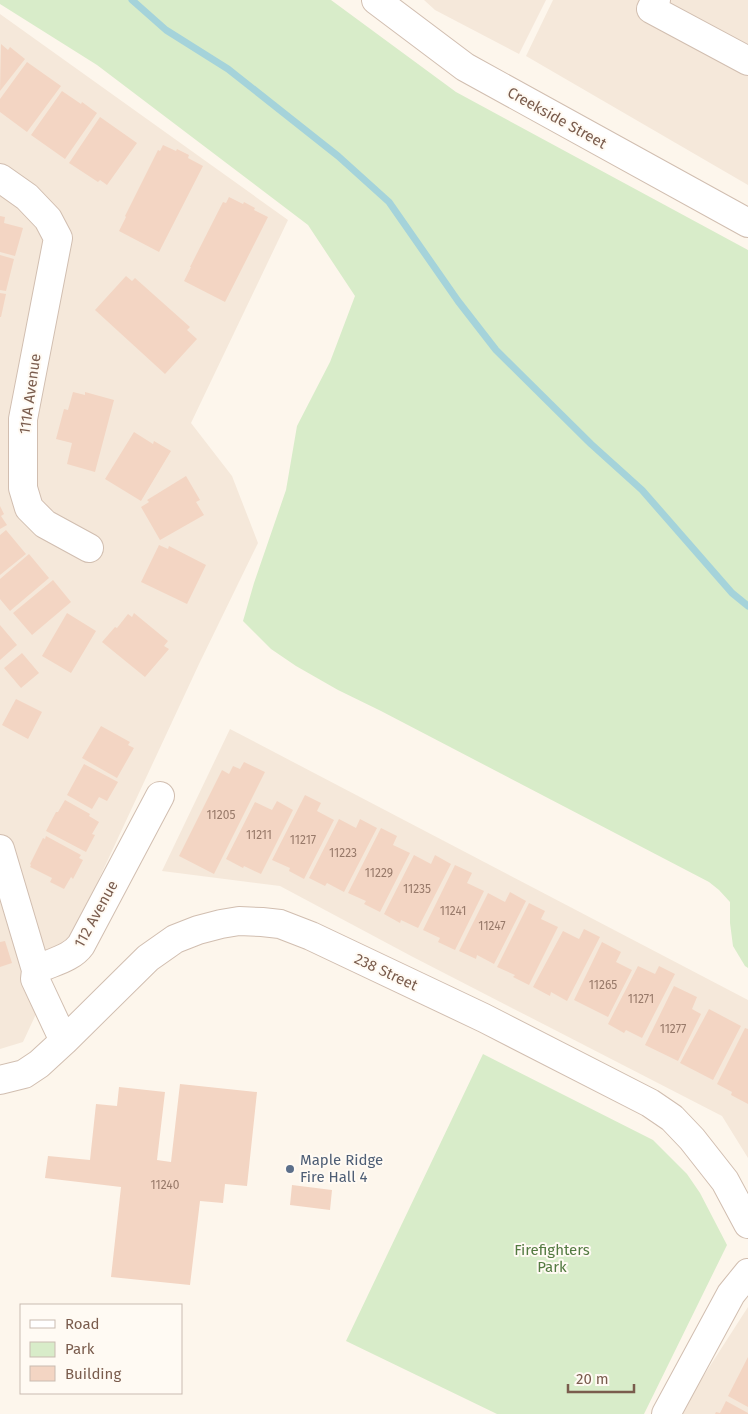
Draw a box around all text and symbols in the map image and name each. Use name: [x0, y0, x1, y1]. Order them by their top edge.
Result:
street label: Creekside Street: [504, 83, 610, 153]
street label: 111A Avenue: [15, 352, 45, 436]
house number: 11205: [207, 808, 235, 822]
house number: 11211: [246, 828, 272, 842]
house number: 11217: [290, 833, 316, 847]
house number: 11223: [329, 846, 357, 860]
house number: 11229: [365, 866, 393, 880]
street label: 112 Avenue: [70, 877, 122, 951]
house number: 11235: [403, 882, 431, 896]
house number: 11241: [440, 904, 466, 918]
house number: 11247: [478, 919, 506, 933]
street label: 238 Street: [351, 950, 421, 995]
house number: 11265: [589, 978, 617, 992]
house number: 11271: [628, 992, 654, 1006]
house number: 11277: [660, 1022, 686, 1036]
place label: Maple Ridge Fire Hall 4: [300, 1151, 383, 1186]
marker: Maple Ridge Fire Hall 4: [284, 1163, 296, 1175]
house number: 11240: [151, 1178, 180, 1192]
park label: Firefighters Park: [514, 1241, 590, 1276]
legend: [20, 1304, 182, 1394]
text: Road: [65, 1315, 100, 1333]
text: Park: [65, 1340, 95, 1358]
scale bar: [568, 1362, 634, 1394]
text: Building: [65, 1365, 121, 1383]
text: 20 m: [576, 1370, 609, 1388]

